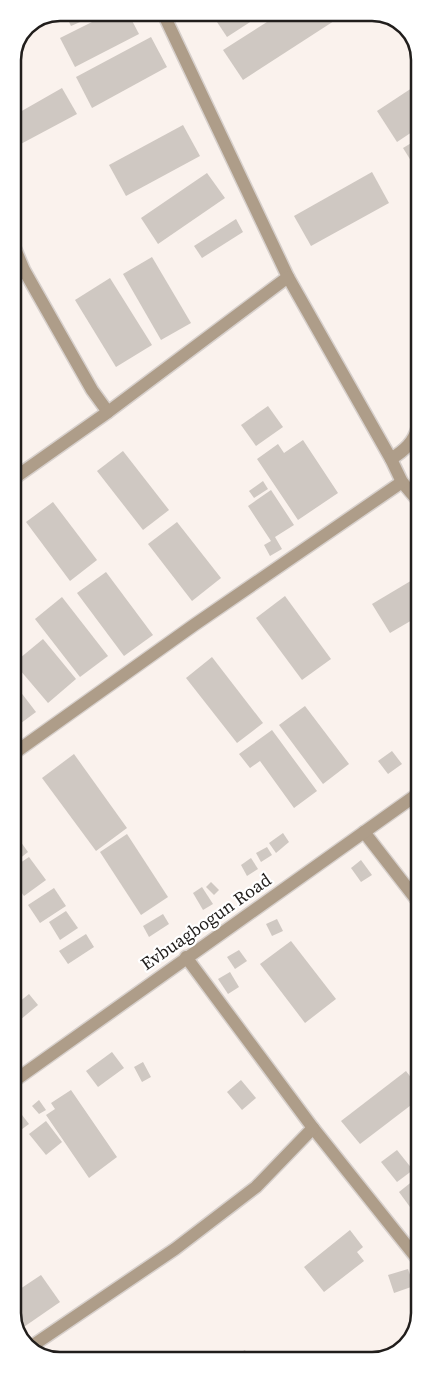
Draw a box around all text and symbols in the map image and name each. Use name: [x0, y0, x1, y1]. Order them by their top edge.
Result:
street label: Evbuagbogun Road: [135, 867, 276, 976]

